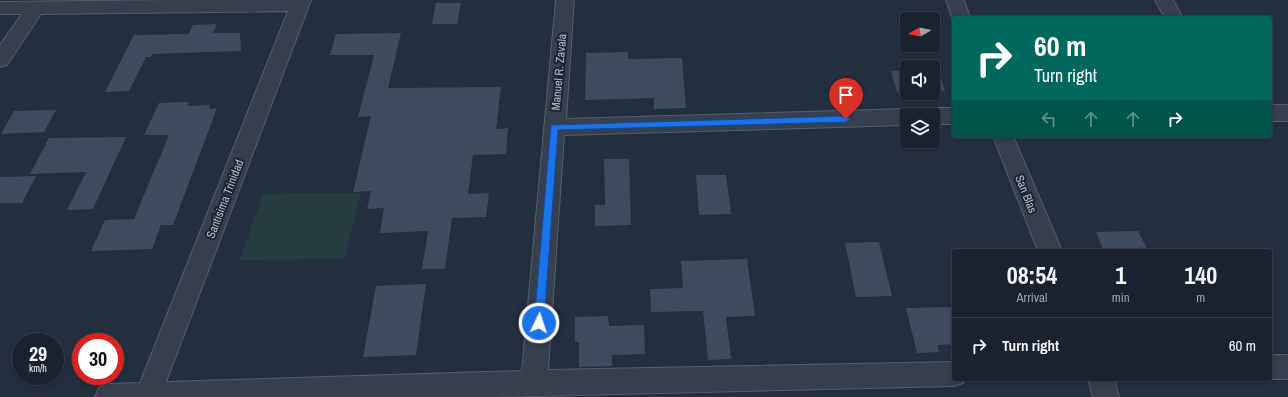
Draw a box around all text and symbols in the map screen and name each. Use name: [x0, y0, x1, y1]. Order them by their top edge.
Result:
north arrow: [900, 12, 940, 52]
map controls: [900, 12, 940, 148]
text: 60 m: [1034, 27, 1086, 65]
street label: Manuel R. Zavala: [548, 32, 570, 111]
icon: right: [968, 32, 1020, 84]
button: sound: [900, 60, 940, 100]
text: Turn right: [1034, 63, 1097, 88]
pin: [829, 78, 863, 119]
icon: arrive: [835, 84, 857, 106]
button: layers: [900, 108, 940, 148]
icon: left: [1038, 108, 1060, 130]
icon: ahead: [1080, 108, 1102, 130]
icon: ahead: [1122, 108, 1144, 130]
icon: right: [1164, 108, 1186, 130]
street label: Santisima Trinidad: [203, 157, 247, 241]
street label: San Blas: [1011, 173, 1041, 215]
text: 08:54: [1007, 259, 1057, 291]
text: 1: [1115, 259, 1126, 291]
text: 140: [1184, 259, 1217, 291]
text: Arrival: [1017, 289, 1047, 306]
text: min: [1112, 289, 1130, 306]
text: m: [1196, 289, 1205, 306]
position arrow: [518, 302, 560, 344]
speed limit sign: 30: [72, 333, 124, 385]
icon: right: [968, 335, 990, 357]
text: Turn right: [1002, 335, 1059, 356]
text: 60 m: [1229, 335, 1256, 356]
text: 29: [29, 340, 47, 367]
text: km/h: [29, 362, 47, 375]

